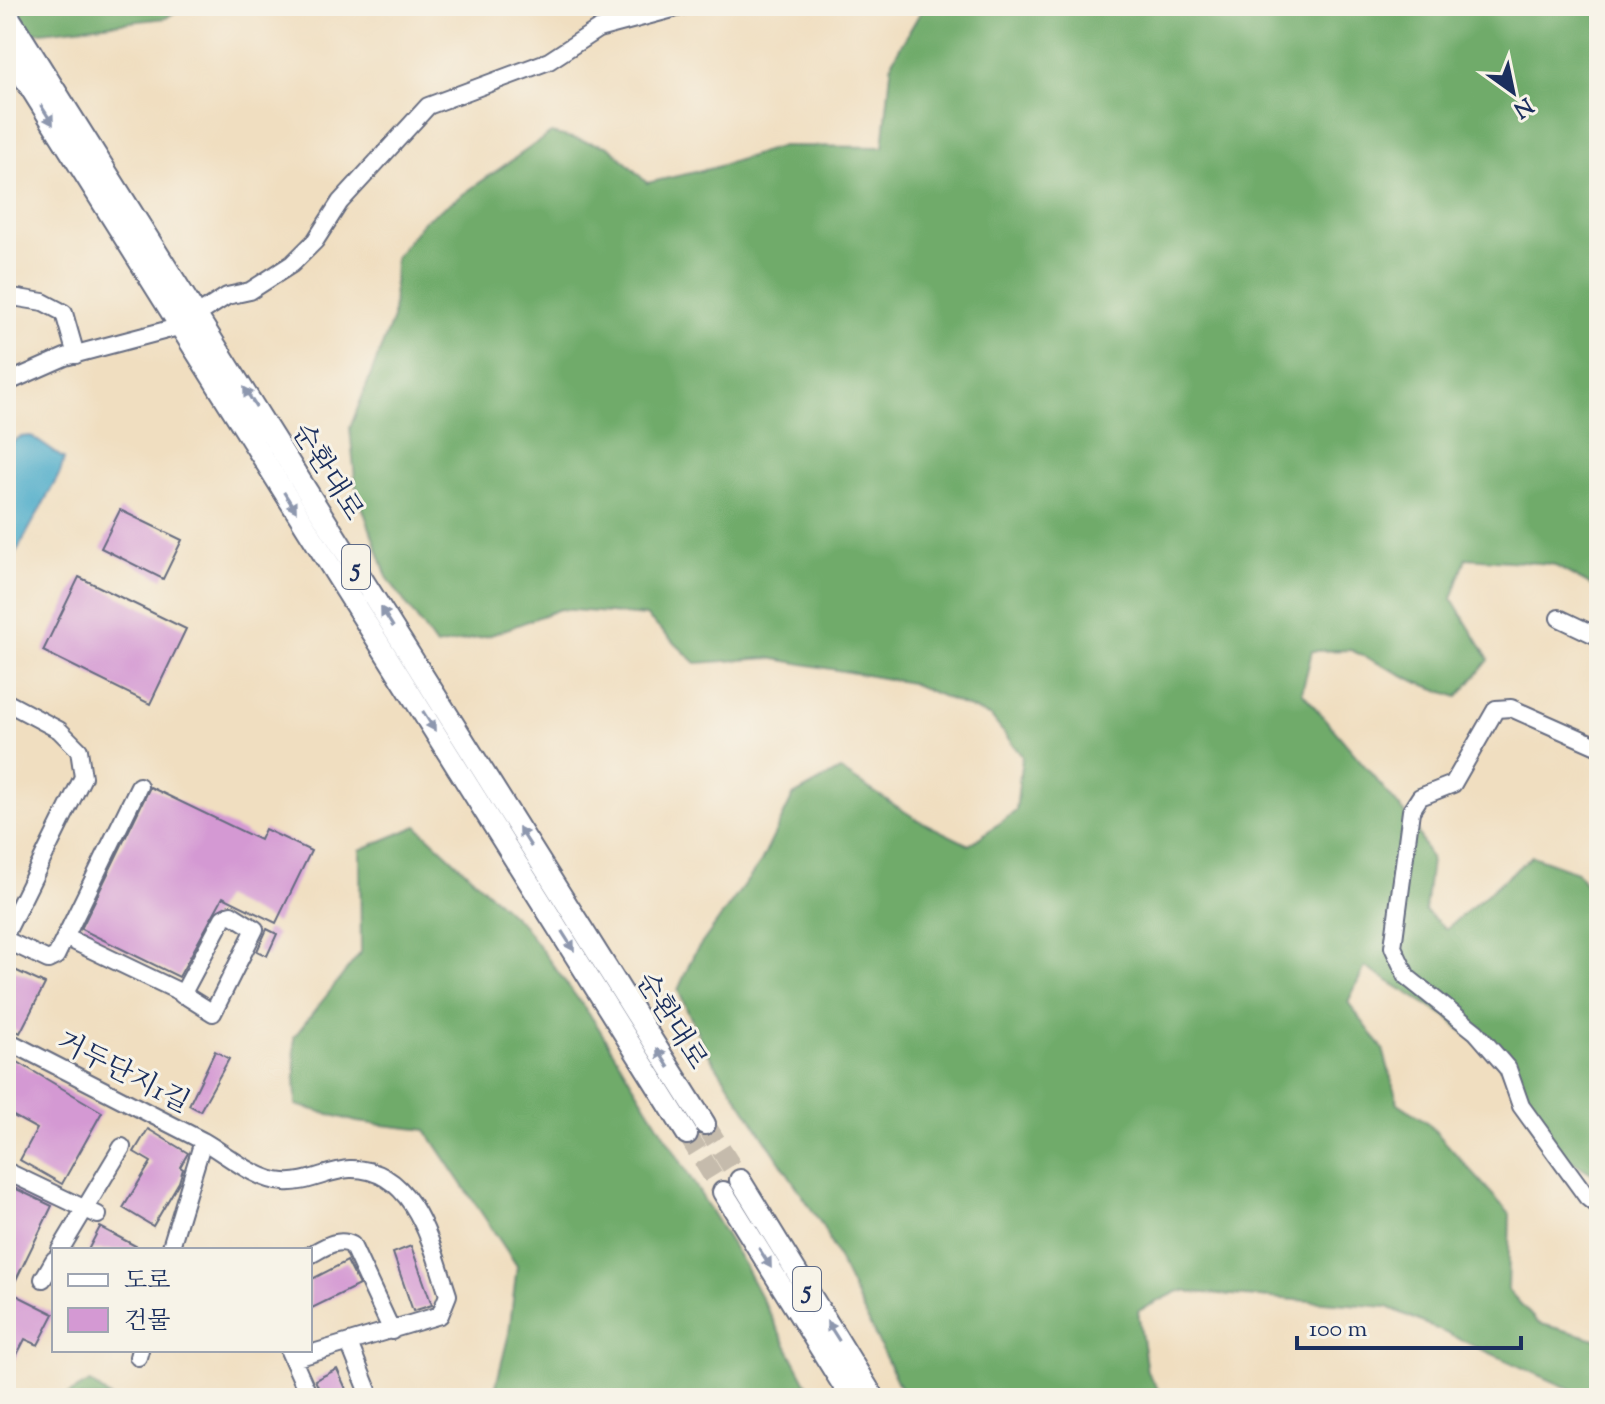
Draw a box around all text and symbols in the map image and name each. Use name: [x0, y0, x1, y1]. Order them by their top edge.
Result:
north arrow: [1473, 52, 1553, 132]
text: N: [1506, 88, 1538, 125]
one-way arrow: [40, 104, 54, 126]
one-way arrow: [242, 386, 257, 407]
street label: 순환대로: [281, 416, 372, 529]
one-way arrow: [282, 491, 297, 512]
road number: 5: [342, 545, 370, 589]
one-way arrow: [381, 606, 395, 628]
one-way arrow: [421, 710, 435, 732]
one-way arrow: [519, 826, 533, 848]
one-way arrow: [561, 930, 575, 952]
street label: 순환대로: [625, 965, 716, 1078]
street label: 거두단지1길: [49, 1023, 196, 1124]
one-way arrow: [657, 1047, 671, 1069]
one-way arrow: [757, 1247, 771, 1269]
legend: [52, 1248, 312, 1352]
text: 도로: [124, 1265, 170, 1299]
road number: 5: [793, 1267, 821, 1311]
scale bar: [1297, 1300, 1521, 1350]
text: 건물: [124, 1305, 170, 1339]
text: 100 m: [1309, 1313, 1367, 1347]
one-way arrow: [826, 1320, 841, 1343]

